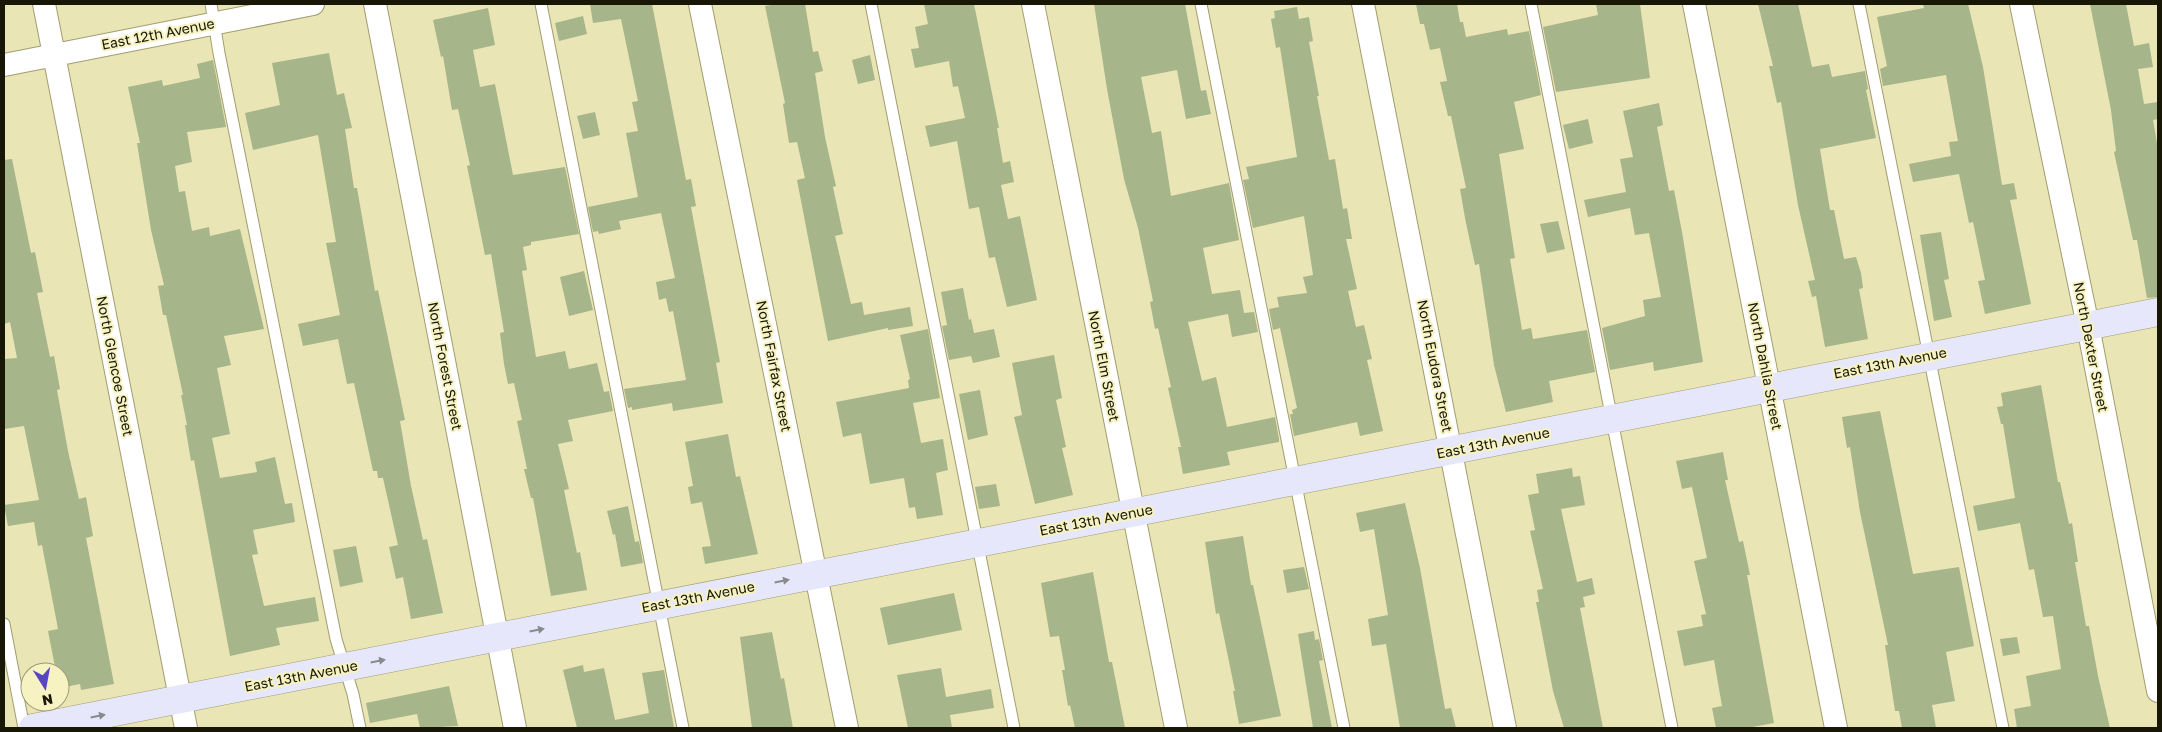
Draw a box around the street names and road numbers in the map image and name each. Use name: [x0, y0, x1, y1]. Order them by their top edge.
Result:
street label: East 12th Avenue: [100, 14, 216, 53]
street label: North Dexter Street: [2071, 280, 2112, 413]
street label: North Glencoe Street: [94, 294, 137, 437]
street label: North Eudora Street: [1414, 298, 1457, 434]
street label: North Fairfax Street: [753, 299, 796, 433]
street label: North Forest Street: [425, 300, 466, 432]
street label: North Dahlia Street: [1745, 301, 1786, 431]
street label: North Elm Street: [1085, 309, 1124, 423]
street label: East 13th Avenue: [1832, 343, 1948, 382]
street label: East 13th Avenue: [1435, 423, 1551, 462]
street label: East 13th Avenue: [1038, 500, 1154, 539]
street label: East 13th Avenue: [640, 577, 756, 616]
street label: East 13th Avenue: [243, 656, 359, 695]

